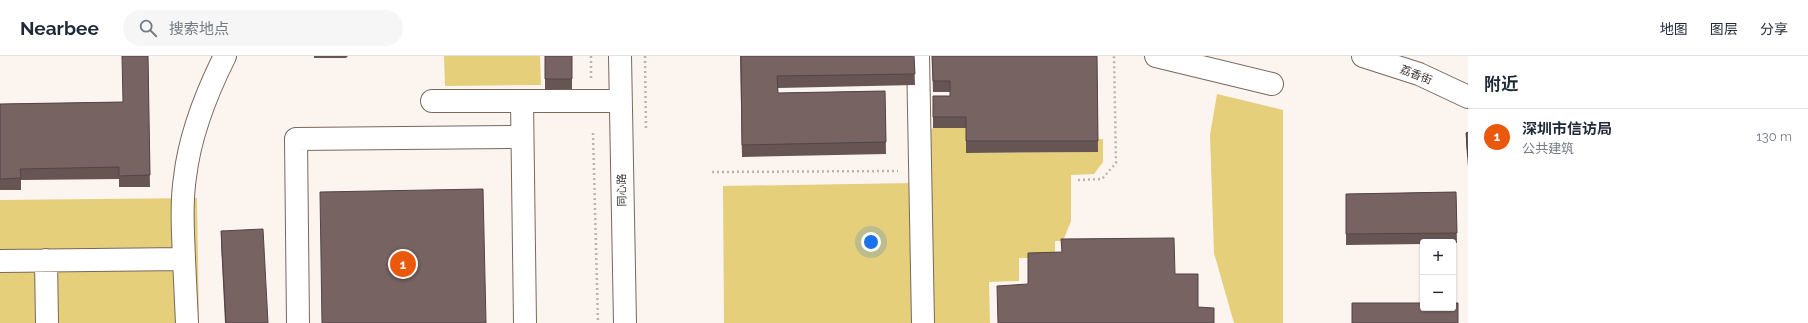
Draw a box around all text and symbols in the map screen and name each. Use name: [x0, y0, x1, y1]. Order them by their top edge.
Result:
search box: [123, 10, 403, 46]
text: Nearbee: [20, 17, 99, 39]
icon: search: [137, 17, 159, 39]
text: 搜索地点: [169, 20, 229, 38]
text: 地图: [1660, 21, 1688, 37]
text: 图层: [1710, 21, 1738, 37]
text: 分享: [1760, 21, 1788, 37]
street label: 荔香街: [1398, 63, 1434, 87]
text: 附近: [1484, 74, 1518, 94]
text: 深圳市信访局: [1522, 120, 1612, 138]
text: 1: [1494, 129, 1500, 144]
text: 130 m: [1756, 129, 1792, 144]
text: 公共建筑: [1522, 141, 1574, 156]
street label: 同心路: [615, 173, 629, 207]
your location: [861, 232, 881, 252]
map controls: [1420, 239, 1456, 311]
button: +: [1420, 239, 1456, 275]
pin: 1: [390, 249, 416, 279]
button: −: [1420, 275, 1456, 311]

